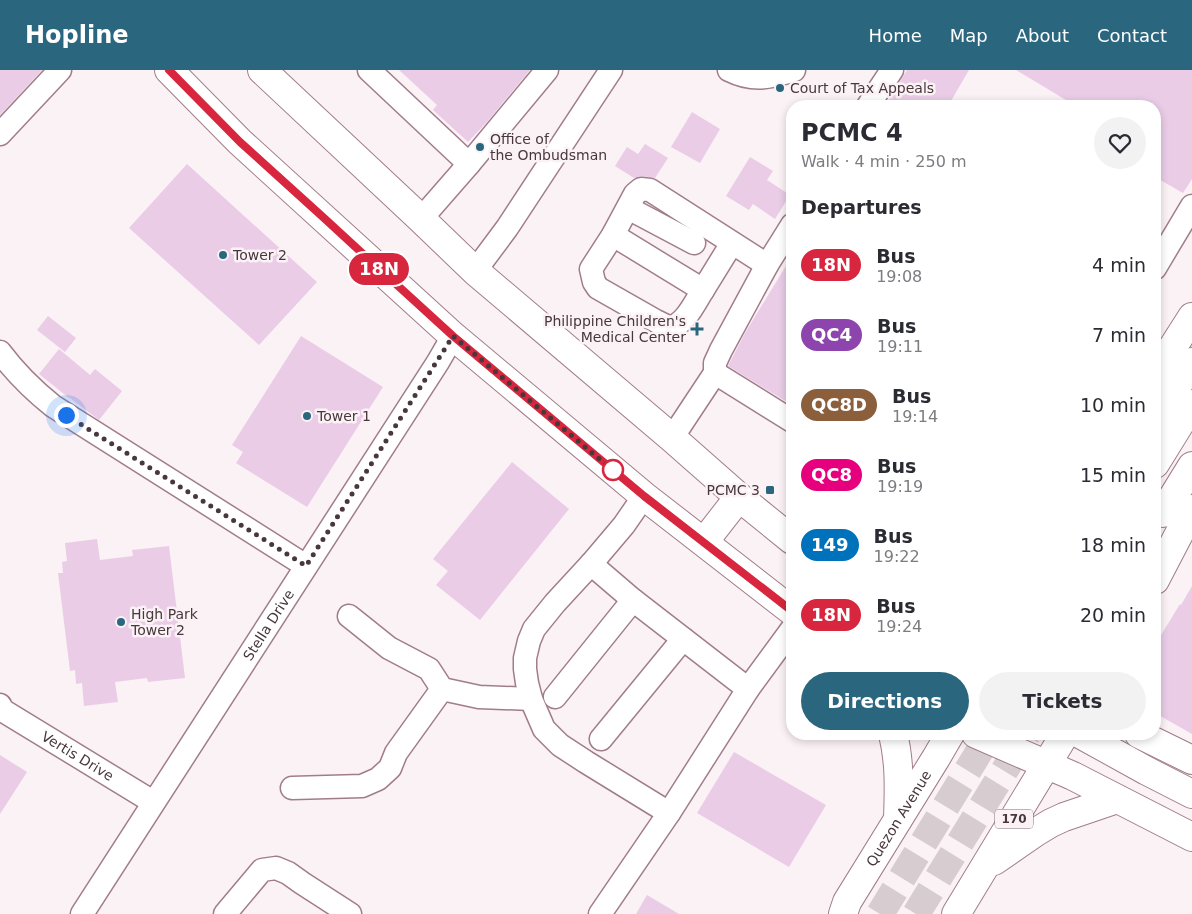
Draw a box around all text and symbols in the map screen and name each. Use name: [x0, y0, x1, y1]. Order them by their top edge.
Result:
text: Hopline: [25, 21, 129, 49]
text: Home: [869, 25, 922, 46]
text: Map: [950, 25, 988, 46]
text: About: [1016, 25, 1069, 46]
text: Contact: [1097, 25, 1167, 46]
place label: Court of Tax Appeals: [790, 80, 934, 96]
marker: Court of Tax Appeals: [774, 82, 786, 94]
button: heart: [1094, 117, 1146, 169]
text: PCMC 4: [801, 119, 903, 147]
place label: Office of the Ombudsman: [490, 131, 607, 163]
marker: Office of the Ombudsman: [474, 141, 486, 153]
text: Walk · 4 min · 250 m: [801, 152, 966, 171]
text: Departures: [801, 196, 922, 218]
text: Bus: [876, 245, 915, 267]
place label: Tower 2: [232, 247, 287, 263]
marker: Tower 2: [217, 249, 229, 261]
line badge: 18N: [350, 253, 408, 285]
text: 18N: [811, 254, 851, 275]
text: 4 min: [1092, 254, 1146, 276]
text: 18N: [359, 258, 399, 279]
text: 19:08: [876, 267, 922, 286]
place label: Philippine Children's Medical Center: [544, 313, 686, 345]
text: Bus: [877, 315, 916, 337]
marker: Philippine Children's Medical Center: [690, 322, 704, 336]
text: QC4: [811, 324, 852, 345]
text: 7 min: [1092, 324, 1146, 346]
text: 19:11: [877, 337, 923, 356]
text: Bus: [892, 385, 931, 407]
text: QC8D: [811, 394, 867, 415]
text: 10 min: [1080, 394, 1146, 416]
your location: [54, 403, 79, 428]
text: 19:14: [892, 407, 938, 426]
place label: Tower 1: [316, 408, 371, 424]
marker: Tower 1: [301, 410, 313, 422]
text: Bus: [877, 455, 916, 477]
unlabelled marker: [602, 459, 624, 481]
text: QC8: [811, 464, 852, 485]
text: 15 min: [1080, 464, 1146, 486]
text: 19:19: [877, 477, 923, 496]
place label: PCMC 3: [707, 482, 760, 498]
marker: PCMC 3: [764, 484, 776, 496]
text: Bus: [874, 525, 913, 547]
text: 149: [811, 534, 849, 555]
text: 18 min: [1080, 534, 1146, 556]
text: 19:22: [874, 547, 920, 566]
street label: Stella Drive: [240, 586, 297, 663]
text: Bus: [876, 595, 915, 617]
text: 18N: [811, 604, 851, 625]
text: 20 min: [1080, 604, 1146, 626]
place label: High Park Tower 2: [130, 606, 199, 638]
marker: High Park Tower 2: [115, 616, 127, 628]
text: 19:24: [876, 617, 922, 636]
button: Directions: [801, 672, 969, 730]
button: Tickets: [979, 672, 1146, 730]
street label: Vertis Drive: [39, 728, 117, 784]
street label: Quezon Avenue: [863, 767, 934, 869]
road number: 170: [995, 810, 1033, 829]

